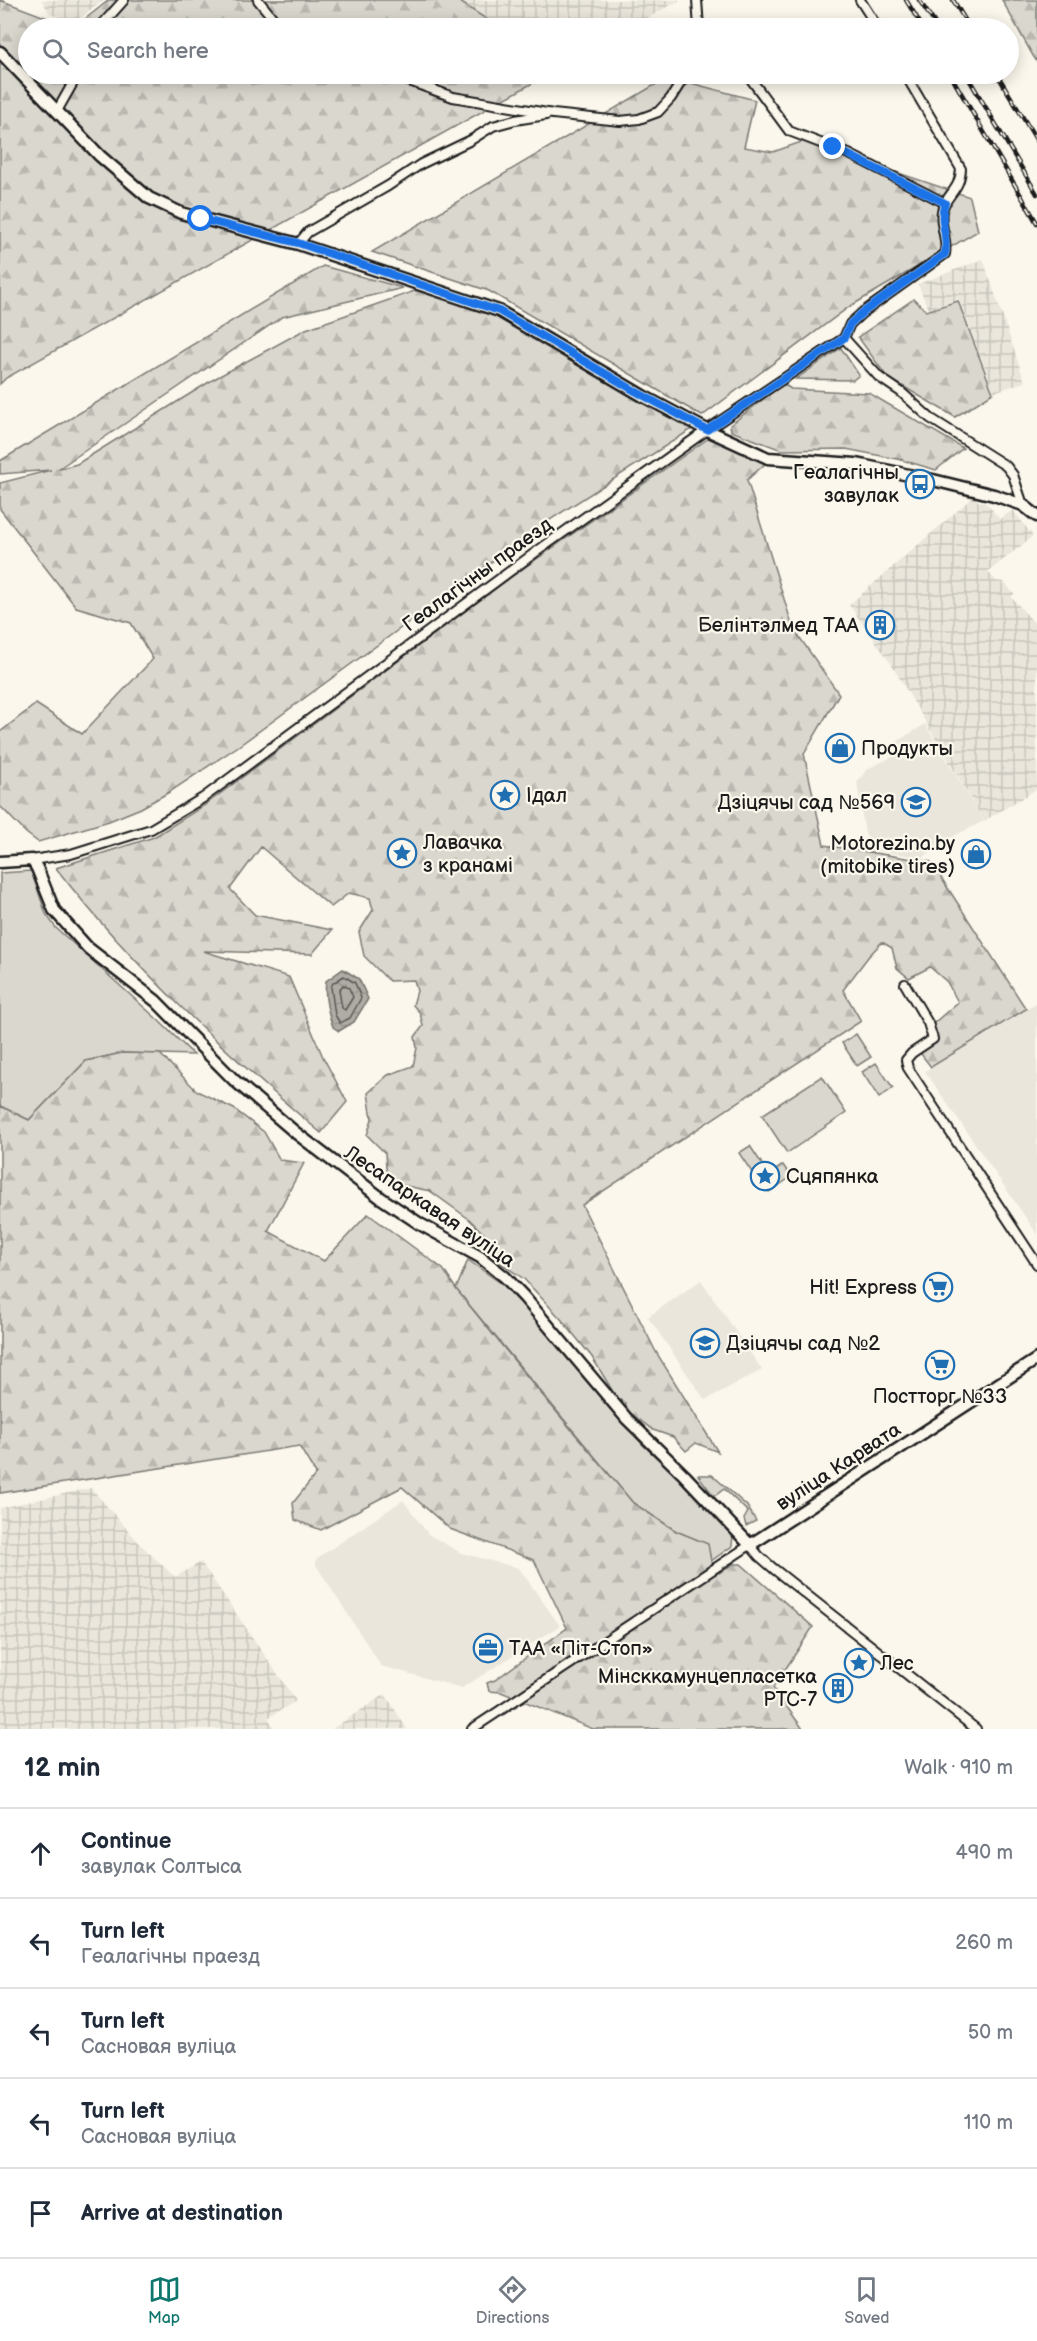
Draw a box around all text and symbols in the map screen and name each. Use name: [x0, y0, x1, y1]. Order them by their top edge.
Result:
search box: [18, 18, 1019, 84]
icon: search: [39, 35, 72, 68]
text: Search here: [87, 38, 209, 65]
route end: [819, 133, 845, 159]
route start: [187, 205, 213, 231]
place label: Геалагічны завулак: [793, 461, 899, 508]
bus stop icon: Геалагічны завулак: [904, 468, 936, 500]
street label: Геалагічны праезд: [398, 513, 557, 637]
building icon: Белінтэлмед ТАА: [864, 609, 896, 641]
place label: Белінтэлмед ТАА: [698, 614, 860, 638]
shop icon: Продукты: [824, 732, 856, 764]
place label: Продукты: [861, 737, 953, 761]
place icon: Ідал: [489, 779, 521, 811]
place label: Ідал: [526, 784, 567, 808]
school or university icon: Дзіцячы сад №569: [900, 786, 932, 818]
place label: Дзіцячы сад №569: [717, 791, 895, 815]
place label: Лавачка з кранамі: [422, 831, 513, 878]
place label: Motorezina.by (mitobike tires): [820, 832, 955, 879]
place icon: Лавачка з кранамі: [386, 837, 418, 869]
shop icon: Motorezina.by (mitobike tires): [960, 838, 992, 870]
street label: Лесапаркавая вуліца: [339, 1140, 519, 1273]
place icon: Сцяпянка: [749, 1160, 781, 1192]
place label: Сцяпянка: [786, 1165, 879, 1189]
supermarket icon: Hit! Express: [922, 1271, 954, 1303]
place label: Hit! Express: [809, 1276, 917, 1300]
school or university icon: Дзіцячы сад №2: [689, 1327, 721, 1359]
place label: Дзіцячы сад №2: [726, 1332, 880, 1356]
supermarket icon: Постторг №33: [924, 1349, 956, 1381]
place label: Постторг №33: [873, 1385, 1007, 1409]
street label: вуліца Карвата: [772, 1417, 906, 1516]
office icon: ТАА «Піт-Стоп»: [472, 1632, 504, 1664]
place label: ТАА «Піт-Стоп»: [509, 1637, 653, 1661]
place icon: Лес: [843, 1647, 875, 1679]
place label: Лес: [879, 1652, 914, 1676]
place label: Мінсккамунцепласетка РТС-7: [598, 1665, 817, 1712]
building icon: Мінсккамунцепласетка РТС-7: [822, 1672, 854, 1704]
text: 12 min: [24, 1753, 101, 1784]
text: Walk · 910 m: [904, 1756, 1013, 1780]
text: Continue: [81, 1828, 171, 1855]
icon: ahead: [24, 1837, 57, 1870]
text: 490 m: [956, 1841, 1013, 1865]
text: завулак Солтыса: [81, 1855, 242, 1879]
text: Turn left: [81, 1918, 165, 1945]
icon: left: [24, 1927, 57, 1960]
text: 260 m: [955, 1931, 1013, 1955]
text: Геалагічны праезд: [81, 1945, 260, 1969]
text: Turn left: [81, 2008, 165, 2035]
icon: left: [24, 2017, 57, 2050]
text: 50 m: [968, 2021, 1013, 2045]
text: Сасновая вуліца: [81, 2035, 236, 2059]
text: Turn left: [81, 2098, 165, 2125]
icon: left: [24, 2107, 57, 2140]
text: 110 m: [964, 2111, 1013, 2135]
text: Сасновая вуліца: [81, 2125, 236, 2149]
icon: arrive: [24, 2197, 57, 2230]
text: Arrive at destination: [81, 2200, 283, 2227]
tab: Map: [148, 2273, 181, 2328]
tab: Directions: [476, 2273, 549, 2328]
tab: Saved: [844, 2273, 889, 2328]

